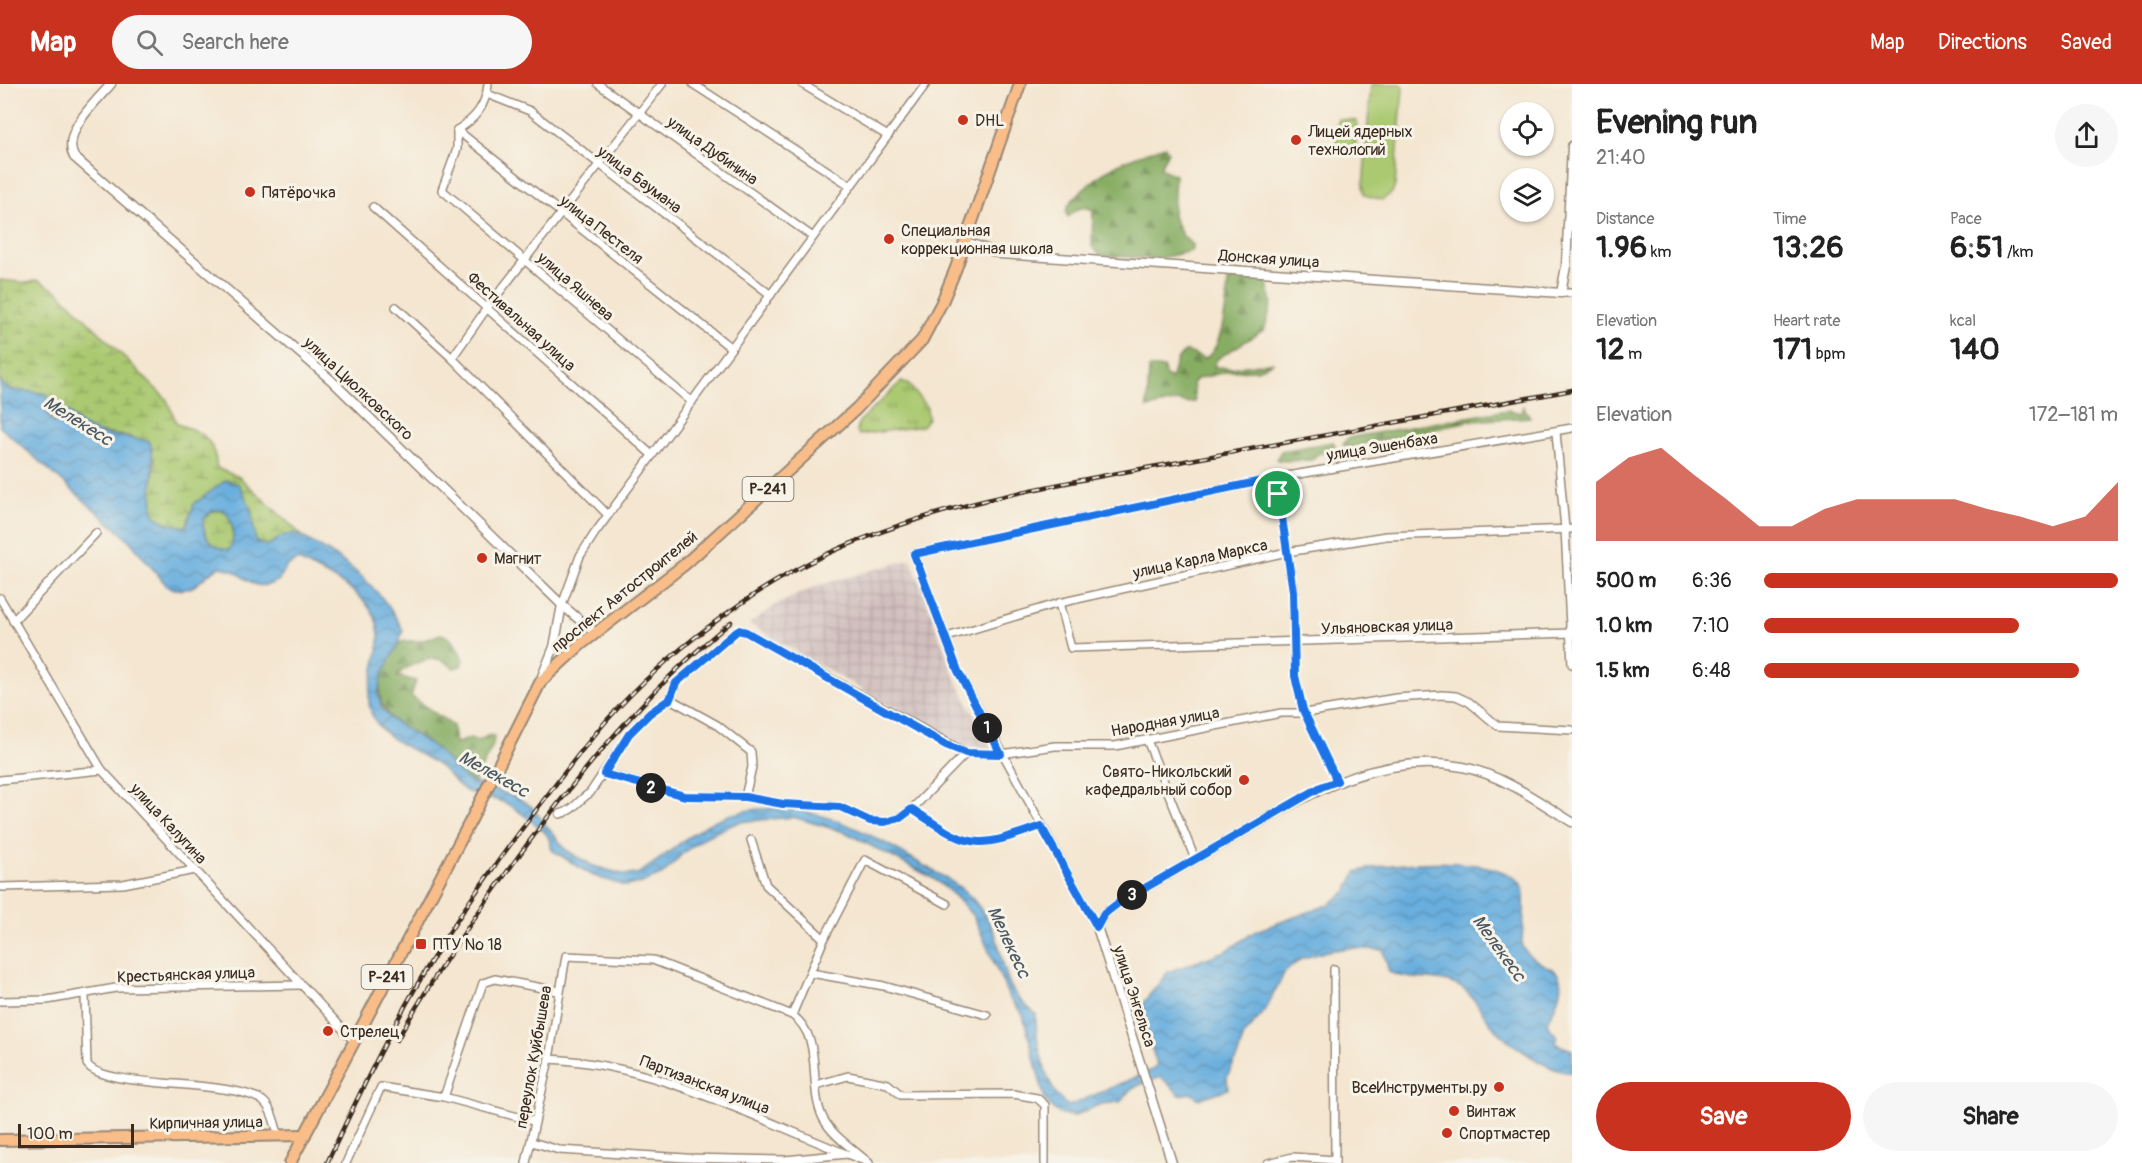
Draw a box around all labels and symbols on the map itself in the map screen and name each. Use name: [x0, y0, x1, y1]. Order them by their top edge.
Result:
street label: улица Дубинина: [662, 111, 762, 190]
place label: DHL: [975, 111, 1004, 131]
marker: DHL: [956, 113, 970, 127]
place label: Лицей ядерных технологий: [1307, 122, 1413, 160]
marker: Лицей ядерных технологий: [1289, 133, 1303, 147]
street label: улица Баумана: [592, 141, 686, 218]
place label: Пятёрочка: [262, 183, 336, 203]
marker: Пятёрочка: [243, 185, 257, 199]
street label: улица Пестеля: [555, 190, 647, 269]
place label: Специальная коррекционная школа: [901, 221, 1053, 259]
marker: Специальная коррекционная школа: [882, 232, 896, 246]
street label: Донская улица: [1217, 245, 1320, 272]
street label: улица Яшнева: [532, 247, 618, 325]
street label: Фестивальная улица: [463, 268, 580, 376]
street label: улица Циолковского: [299, 332, 418, 445]
water label: Мелекесс: [39, 391, 117, 452]
street label: улица Эшенбаха: [1324, 428, 1439, 466]
pin: [1252, 468, 1303, 519]
road number: Р-241: [742, 477, 794, 501]
street label: проспект Автостроителей: [548, 527, 702, 657]
street label: улица Карла Маркса: [1130, 535, 1269, 583]
place label: Магнит: [494, 549, 542, 569]
marker: Магнит: [475, 551, 489, 565]
street label: Ульяновская улица: [1321, 615, 1453, 639]
street label: Народная улица: [1109, 703, 1221, 741]
pin: 1: [972, 713, 1002, 743]
water label: Мелекесс: [455, 746, 534, 803]
place label: Свято-Никольский кафедральный собор: [1085, 762, 1232, 800]
pin: 2: [636, 773, 666, 803]
marker: Свято-Никольский кафедральный собор: [1237, 773, 1251, 787]
street label: улица Калугина: [125, 778, 211, 868]
pin: 3: [1117, 880, 1147, 910]
water label: Мелекесс: [982, 903, 1036, 983]
water label: Мелекесс: [1467, 911, 1531, 987]
place label: ПТУ № 18: [433, 935, 502, 955]
marker: ПТУ № 18: [414, 937, 428, 951]
street label: улица Энгельса: [1108, 942, 1160, 1050]
street label: Крестьянская улица: [117, 963, 255, 987]
road number: Р-241: [362, 965, 412, 989]
street label: переулок Куйбышева: [512, 984, 556, 1130]
place label: Стрелец: [340, 1022, 400, 1042]
marker: Стрелец: [321, 1024, 335, 1038]
street label: Партизанская улица: [637, 1051, 772, 1119]
place label: ВсеИнструменты.ру: [1352, 1078, 1487, 1098]
marker: ВсеИнструменты.ру: [1492, 1080, 1506, 1094]
place label: Винтаж: [1466, 1102, 1517, 1122]
marker: Винтаж: [1447, 1104, 1461, 1118]
street label: Кирпичная улица: [149, 1112, 263, 1134]
scale bar: [18, 1121, 134, 1148]
place label: Спортмастер: [1459, 1124, 1550, 1144]
marker: Спортмастер: [1440, 1126, 1454, 1140]

